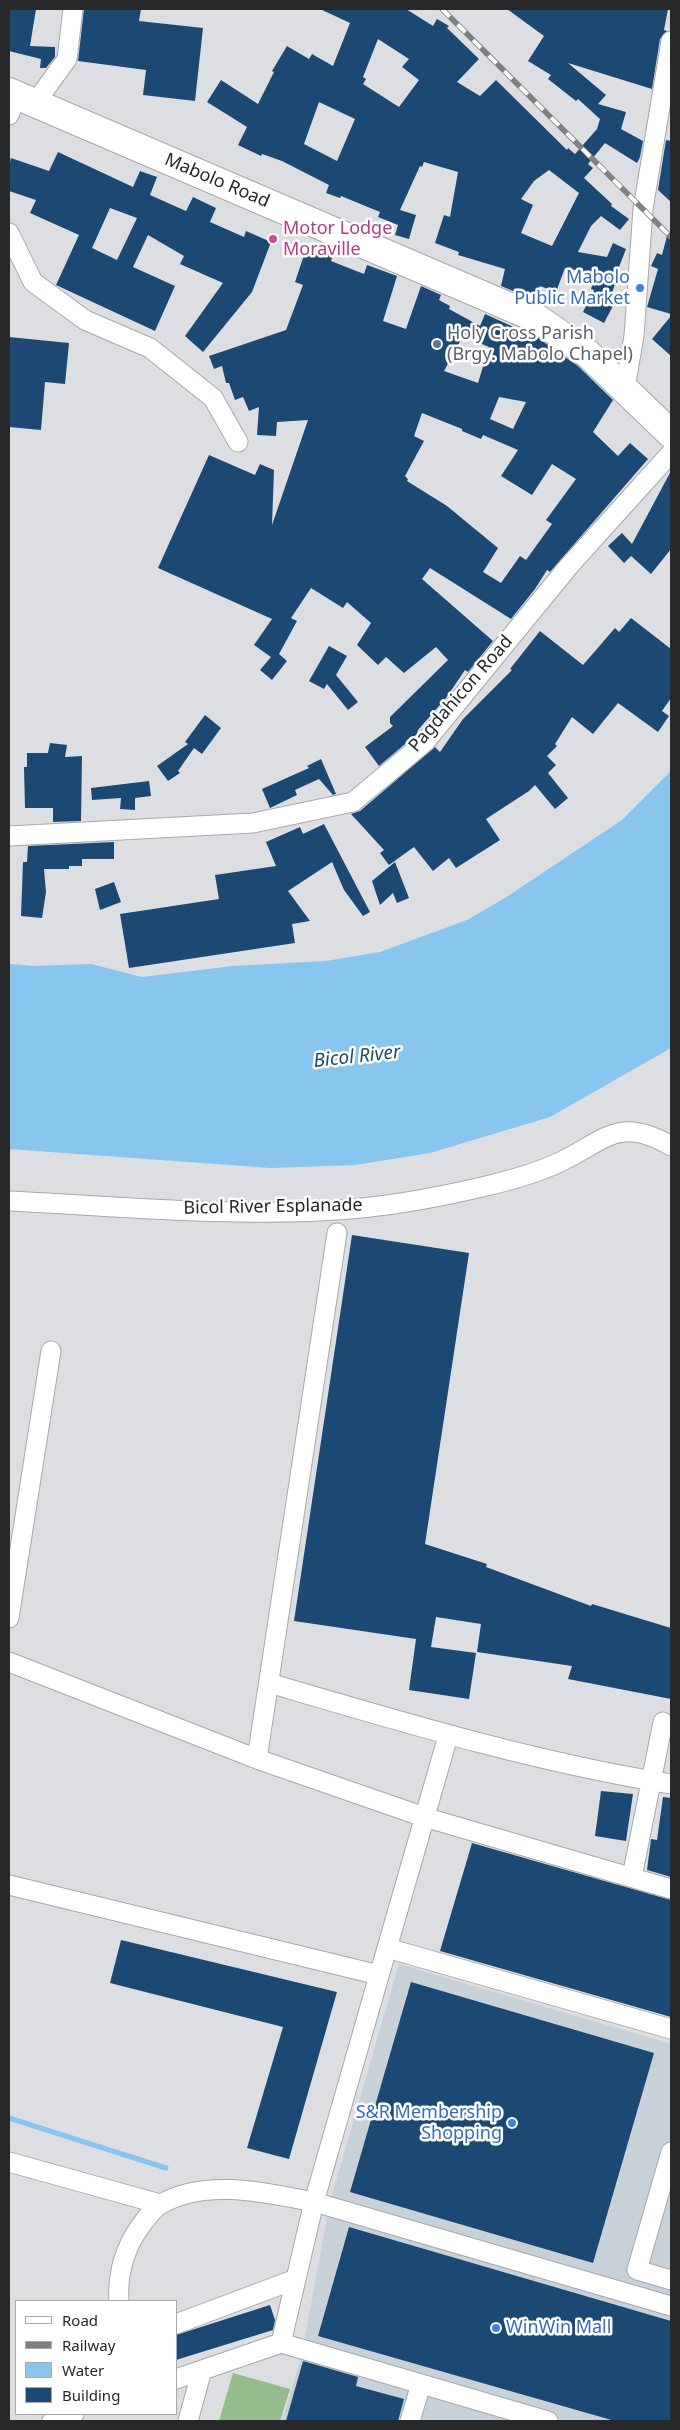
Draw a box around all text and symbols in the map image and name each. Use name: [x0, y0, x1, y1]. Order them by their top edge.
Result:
street label: Mabolo Road: [161, 149, 273, 213]
place label: Motor Lodge Moraville: [283, 218, 392, 260]
marker: Motor Lodge Moraville: [267, 233, 279, 245]
place label: Mabolo Public Market: [514, 267, 630, 310]
marker: Mabolo Public Market: [634, 282, 646, 294]
place label: Holy Cross Parish (Brgy. Mabolo Chapel): [447, 323, 633, 366]
marker: Holy Cross Parish (Brgy. Mabolo Chapel): [431, 338, 443, 350]
street label: Pagdahicon Road: [404, 631, 518, 757]
water label: Bicol River: [312, 1041, 402, 1073]
street label: Bicol River Esplanade: [183, 1195, 363, 1219]
place label: S&R Membership Shopping: [356, 2102, 502, 2144]
marker: S&R Membership Shopping: [506, 2117, 518, 2129]
legend: [15, 2300, 178, 2415]
text: Road: [62, 2310, 98, 2330]
place label: WinWin Mall: [506, 2317, 611, 2339]
marker: WinWin Mall: [490, 2322, 502, 2334]
text: Railway: [62, 2335, 115, 2355]
text: Water: [62, 2360, 104, 2380]
text: Building: [62, 2385, 120, 2405]

